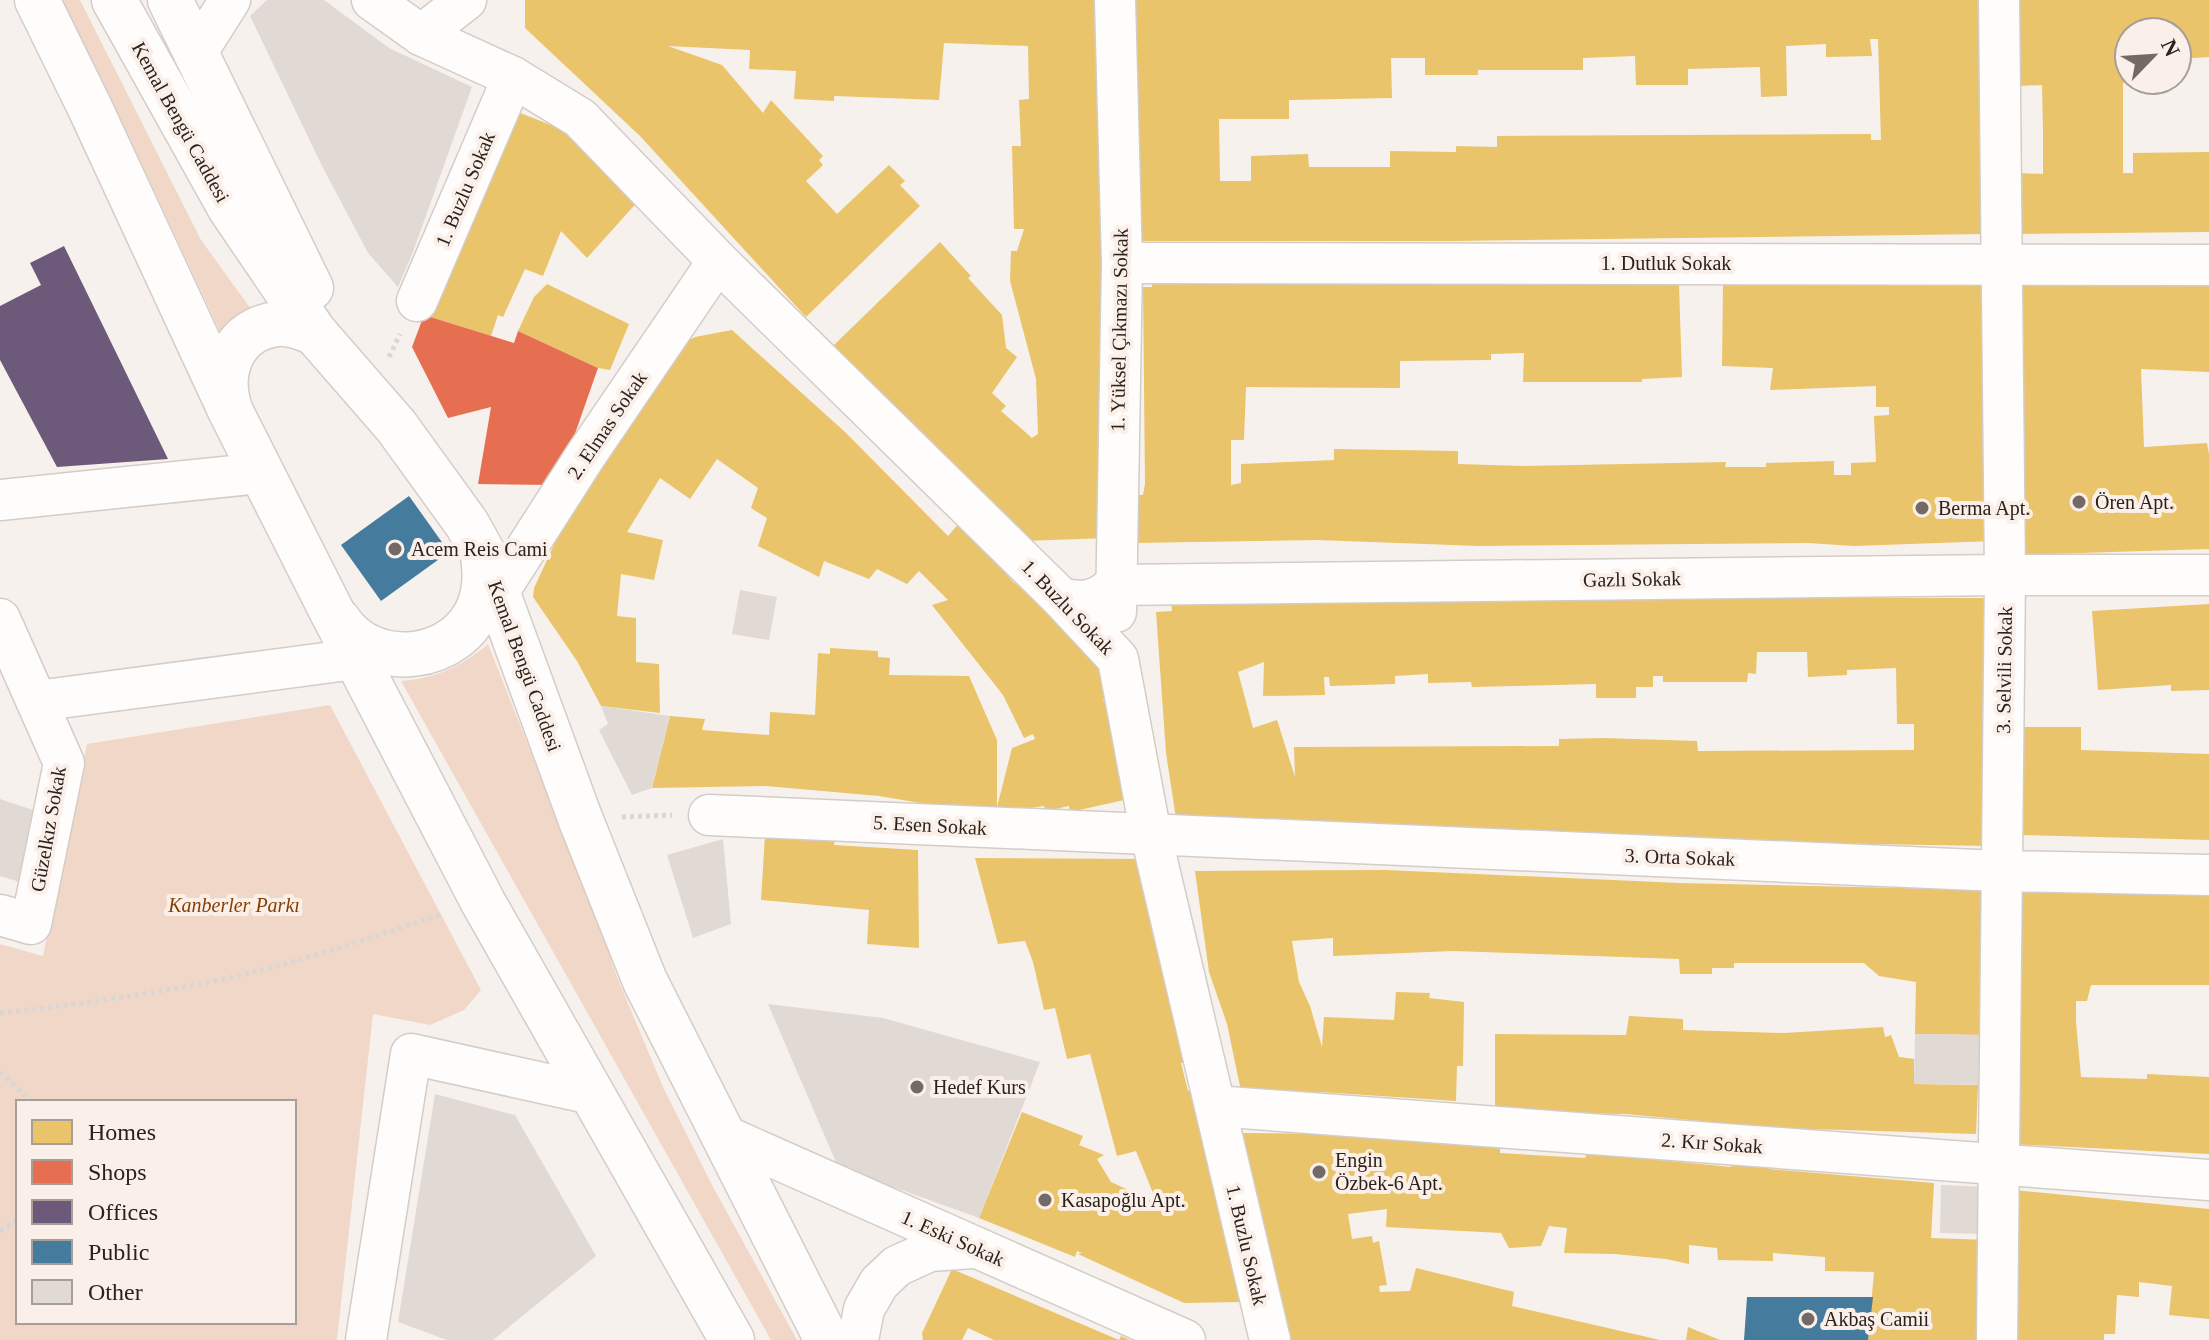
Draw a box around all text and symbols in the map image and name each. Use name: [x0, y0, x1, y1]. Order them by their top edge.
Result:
north arrow: [2113, 16, 2193, 96]
text: N: [2156, 35, 2185, 60]
street label: Kemal Bengü Caddesi: [127, 38, 234, 207]
street label: 1. Buzlu Sokak: [431, 128, 499, 250]
street label: 1. Yüksel Çıkmazı Sokak: [1106, 228, 1133, 432]
street label: 1. Dutluk Sokak: [1601, 252, 1731, 274]
street label: 2. Elmas Sokak: [563, 367, 651, 483]
place label: Ören Apt.: [2095, 491, 2174, 514]
marker: Ören Apt.: [2070, 493, 2088, 511]
place label: Berma Apt.: [1938, 497, 2030, 520]
marker: Berma Apt.: [1913, 499, 1931, 517]
place label: Acem Reis Cami: [411, 538, 548, 560]
marker: Acem Reis Cami: [386, 540, 404, 558]
street label: 1. Buzlu Sokak: [1017, 555, 1119, 659]
street label: Gazlı Sokak: [1583, 567, 1681, 591]
street label: Kemal Bengü Caddesi: [483, 578, 566, 755]
street label: 3. Selvili Sokak: [1992, 606, 2016, 734]
street label: Güzelkız Sokak: [26, 764, 70, 894]
street label: 5. Esen Sokak: [873, 811, 987, 839]
street label: 3. Orta Sokak: [1624, 844, 1736, 870]
park label: Kanberler Parkı: [167, 894, 300, 916]
place label: Hedef Kurs: [933, 1076, 1026, 1098]
marker: Hedef Kurs: [908, 1078, 926, 1096]
legend: [16, 1100, 296, 1324]
text: Homes: [88, 1119, 156, 1145]
street label: 2. Kır Sokak: [1661, 1128, 1763, 1158]
place label: Engin Özbek-6 Apt.: [1335, 1149, 1443, 1195]
text: Shops: [88, 1159, 147, 1185]
marker: Engin Özbek-6 Apt.: [1310, 1163, 1328, 1181]
street label: 1. Buzlu Sokak: [1222, 1183, 1272, 1307]
place label: Kasapoğlu Apt.: [1061, 1189, 1185, 1212]
marker: Kasapoğlu Apt.: [1036, 1191, 1054, 1209]
text: Offices: [88, 1199, 158, 1225]
street label: 1. Eski Sokak: [898, 1205, 1008, 1271]
text: Public: [88, 1239, 149, 1265]
text: Other: [88, 1279, 143, 1305]
place label: Akbaş Camii: [1824, 1308, 1929, 1331]
marker: Akbaş Camii: [1799, 1310, 1817, 1328]

